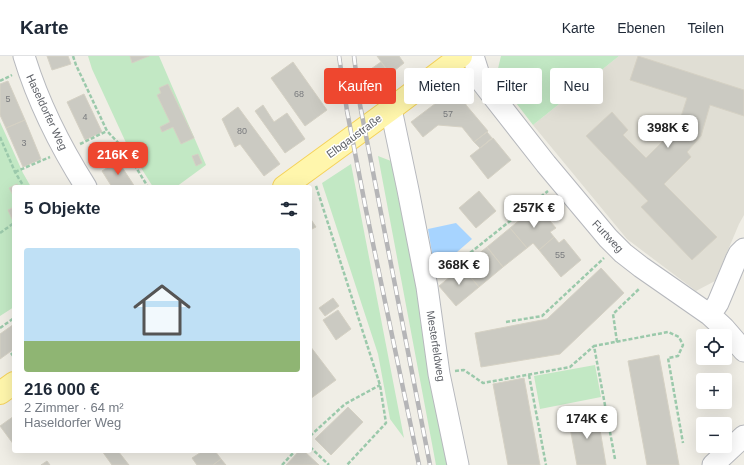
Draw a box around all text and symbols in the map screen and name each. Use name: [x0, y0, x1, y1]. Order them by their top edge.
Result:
text: Karte: [20, 17, 69, 38]
text: Karte: [562, 20, 595, 36]
text: Ebenen: [617, 20, 665, 36]
text: Teilen: [687, 20, 724, 36]
chip: Kaufen: [324, 68, 396, 104]
chip: Mieten: [404, 68, 474, 104]
chip: Filter: [482, 68, 542, 104]
chip: Neu: [550, 68, 603, 104]
street label: Haseldorfer Weg: [24, 72, 70, 152]
house number: 68: [294, 89, 304, 99]
house number: 5: [5, 94, 11, 104]
house number: 57: [443, 109, 453, 119]
house number: 4: [82, 112, 88, 122]
street label: Elbgaustraße: [324, 112, 384, 160]
pin: 398K €: [635, 115, 701, 149]
text: 398K €: [647, 120, 689, 135]
house number: 80: [237, 126, 247, 136]
house number: 3: [21, 138, 27, 148]
pin: 216K €: [85, 142, 151, 176]
text: 216K €: [97, 147, 139, 162]
pin: 257K €: [501, 195, 567, 229]
icon: filters: [278, 198, 300, 220]
text: 5 Objekte: [24, 199, 101, 218]
text: 257K €: [513, 200, 555, 215]
street label: Furtweg: [590, 217, 626, 255]
house number: 55: [555, 250, 565, 260]
pin: 368K €: [426, 252, 492, 286]
text: 368K €: [438, 257, 480, 272]
icon: home: [126, 274, 198, 346]
street label: Mesterfeldweg: [424, 310, 448, 382]
map controls: [696, 329, 732, 453]
button: locate: [696, 329, 732, 365]
button: +: [696, 373, 732, 409]
text: 216 000 €: [24, 380, 100, 399]
text: 2 Zimmer · 64 m²: [24, 400, 124, 415]
pin: 174K €: [554, 406, 620, 440]
text: 174K €: [566, 411, 608, 426]
text: Haseldorfer Weg: [24, 415, 121, 430]
button: −: [696, 417, 732, 453]

